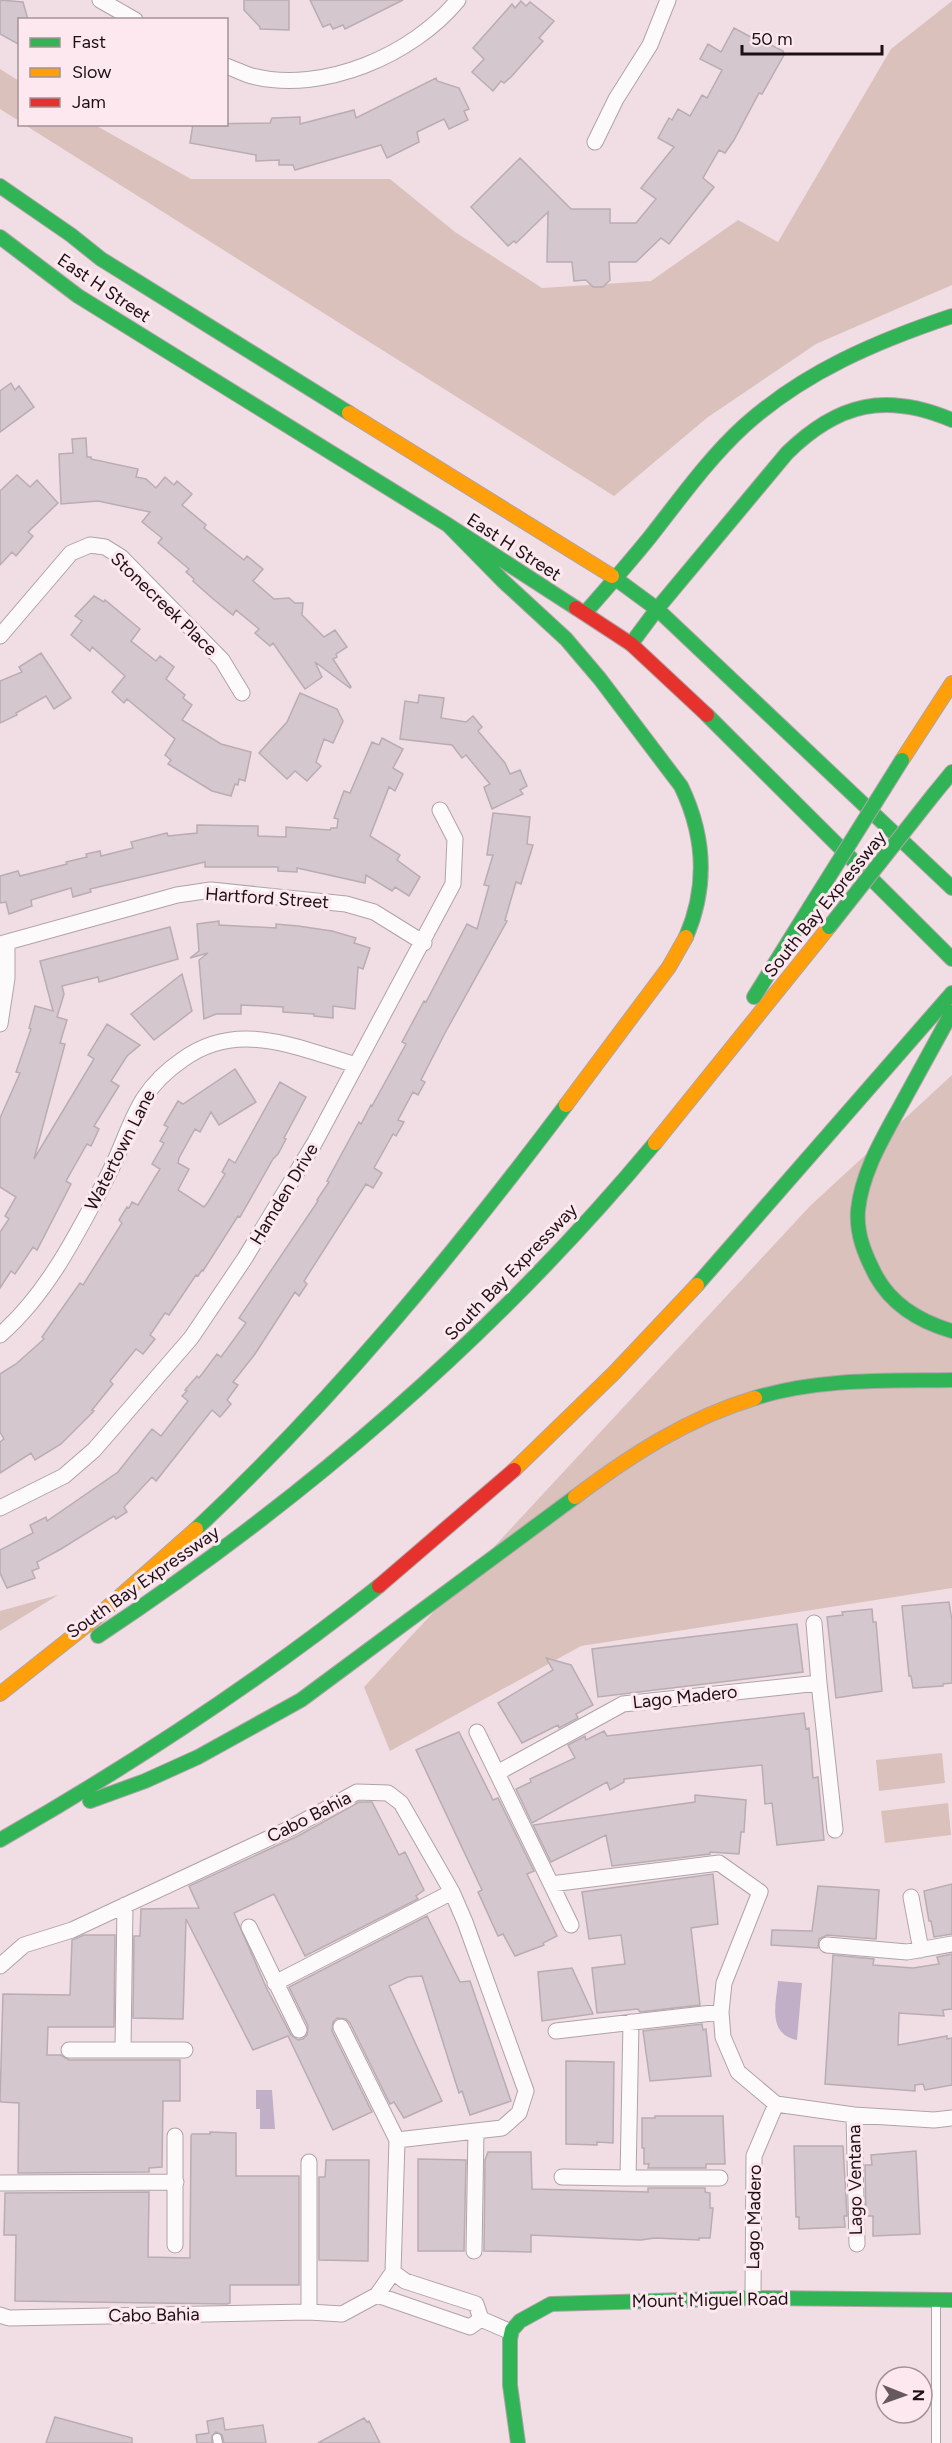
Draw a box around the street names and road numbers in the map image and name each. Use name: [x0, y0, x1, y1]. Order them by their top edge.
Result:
street label: East H Street: [53, 249, 155, 327]
street label: East H Street: [463, 508, 565, 586]
street label: Stonecreek Place: [106, 547, 222, 661]
street label: South Bay Expressway: [759, 826, 891, 982]
street label: Hartford Street: [204, 883, 330, 913]
street label: Watertown Lane: [80, 1086, 160, 1214]
street label: Hamden Drive: [245, 1139, 323, 1249]
street label: South Bay Expressway: [440, 1199, 582, 1345]
street label: South Bay Expressway: [62, 1521, 224, 1643]
street label: Lago Madero: [631, 1681, 739, 1713]
street label: Cabo Bahia: [263, 1787, 355, 1847]
street label: Lago Ventana: [843, 2124, 867, 2236]
street label: Lago Madero: [742, 2164, 766, 2270]
street label: Mount Miguel Road: [631, 2288, 789, 2312]
street label: Cabo Bahia: [108, 2303, 200, 2327]

